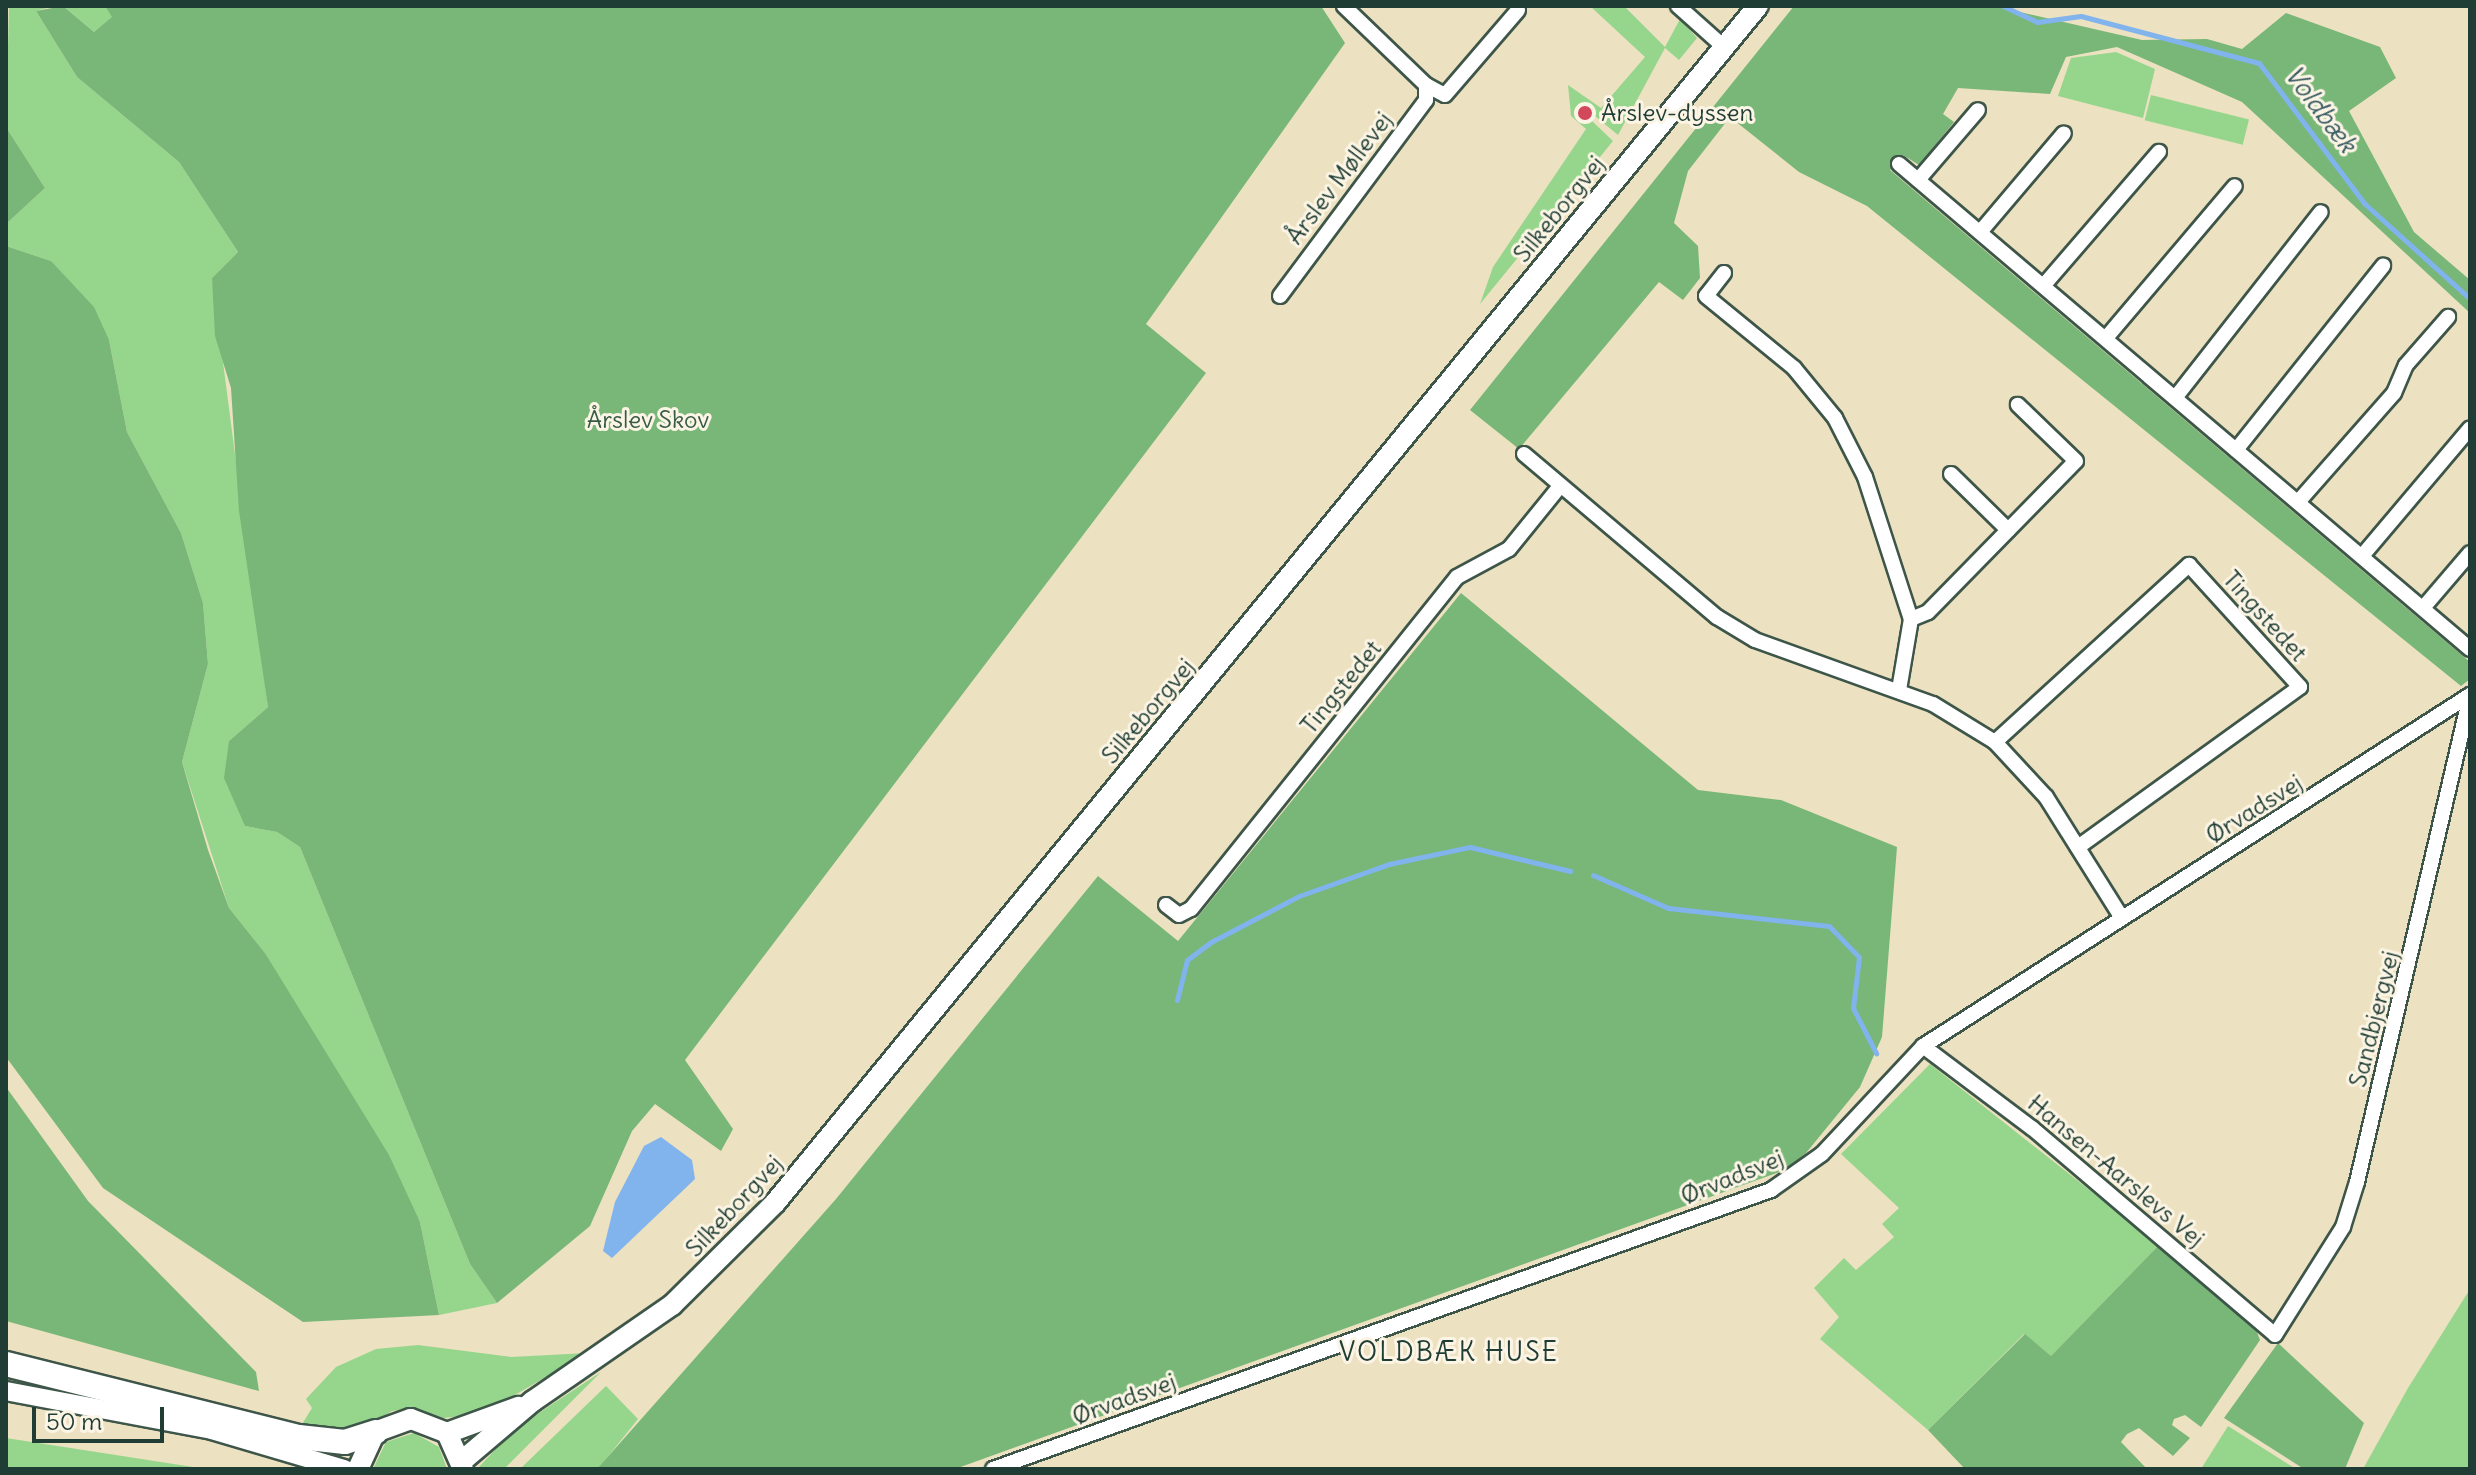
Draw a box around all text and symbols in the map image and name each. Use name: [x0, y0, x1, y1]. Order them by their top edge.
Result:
water label: Voldbæk: [2278, 60, 2364, 158]
place label: Årslev-dyssen: [1601, 99, 1753, 127]
marker: Årslev-dyssen: [1576, 104, 1594, 122]
street label: Årslev Møllevej: [1280, 106, 1398, 250]
street label: Silkeborgvej: [1507, 150, 1611, 268]
park label: Årslev Skov: [587, 406, 709, 434]
street label: Tingstedet: [2217, 565, 2313, 667]
street label: Tingstedet: [1295, 634, 1387, 740]
street label: Silkeborgvej: [1096, 652, 1200, 770]
street label: Ørvadsvej: [2201, 768, 2307, 850]
street label: Sandbjergvej: [2343, 948, 2405, 1090]
street label: Hansen-Aarslevs Vej: [2022, 1089, 2210, 1253]
street label: Ørvadsvej: [1677, 1143, 1787, 1211]
street label: Silkeborgvej: [680, 1149, 788, 1263]
district label: VOLDBÆK HUSE: [1339, 1336, 1559, 1368]
street label: Ørvadsvej: [1068, 1367, 1180, 1431]
scale bar: [36, 1391, 168, 1441]
text: 50 m: [46, 1406, 102, 1436]

